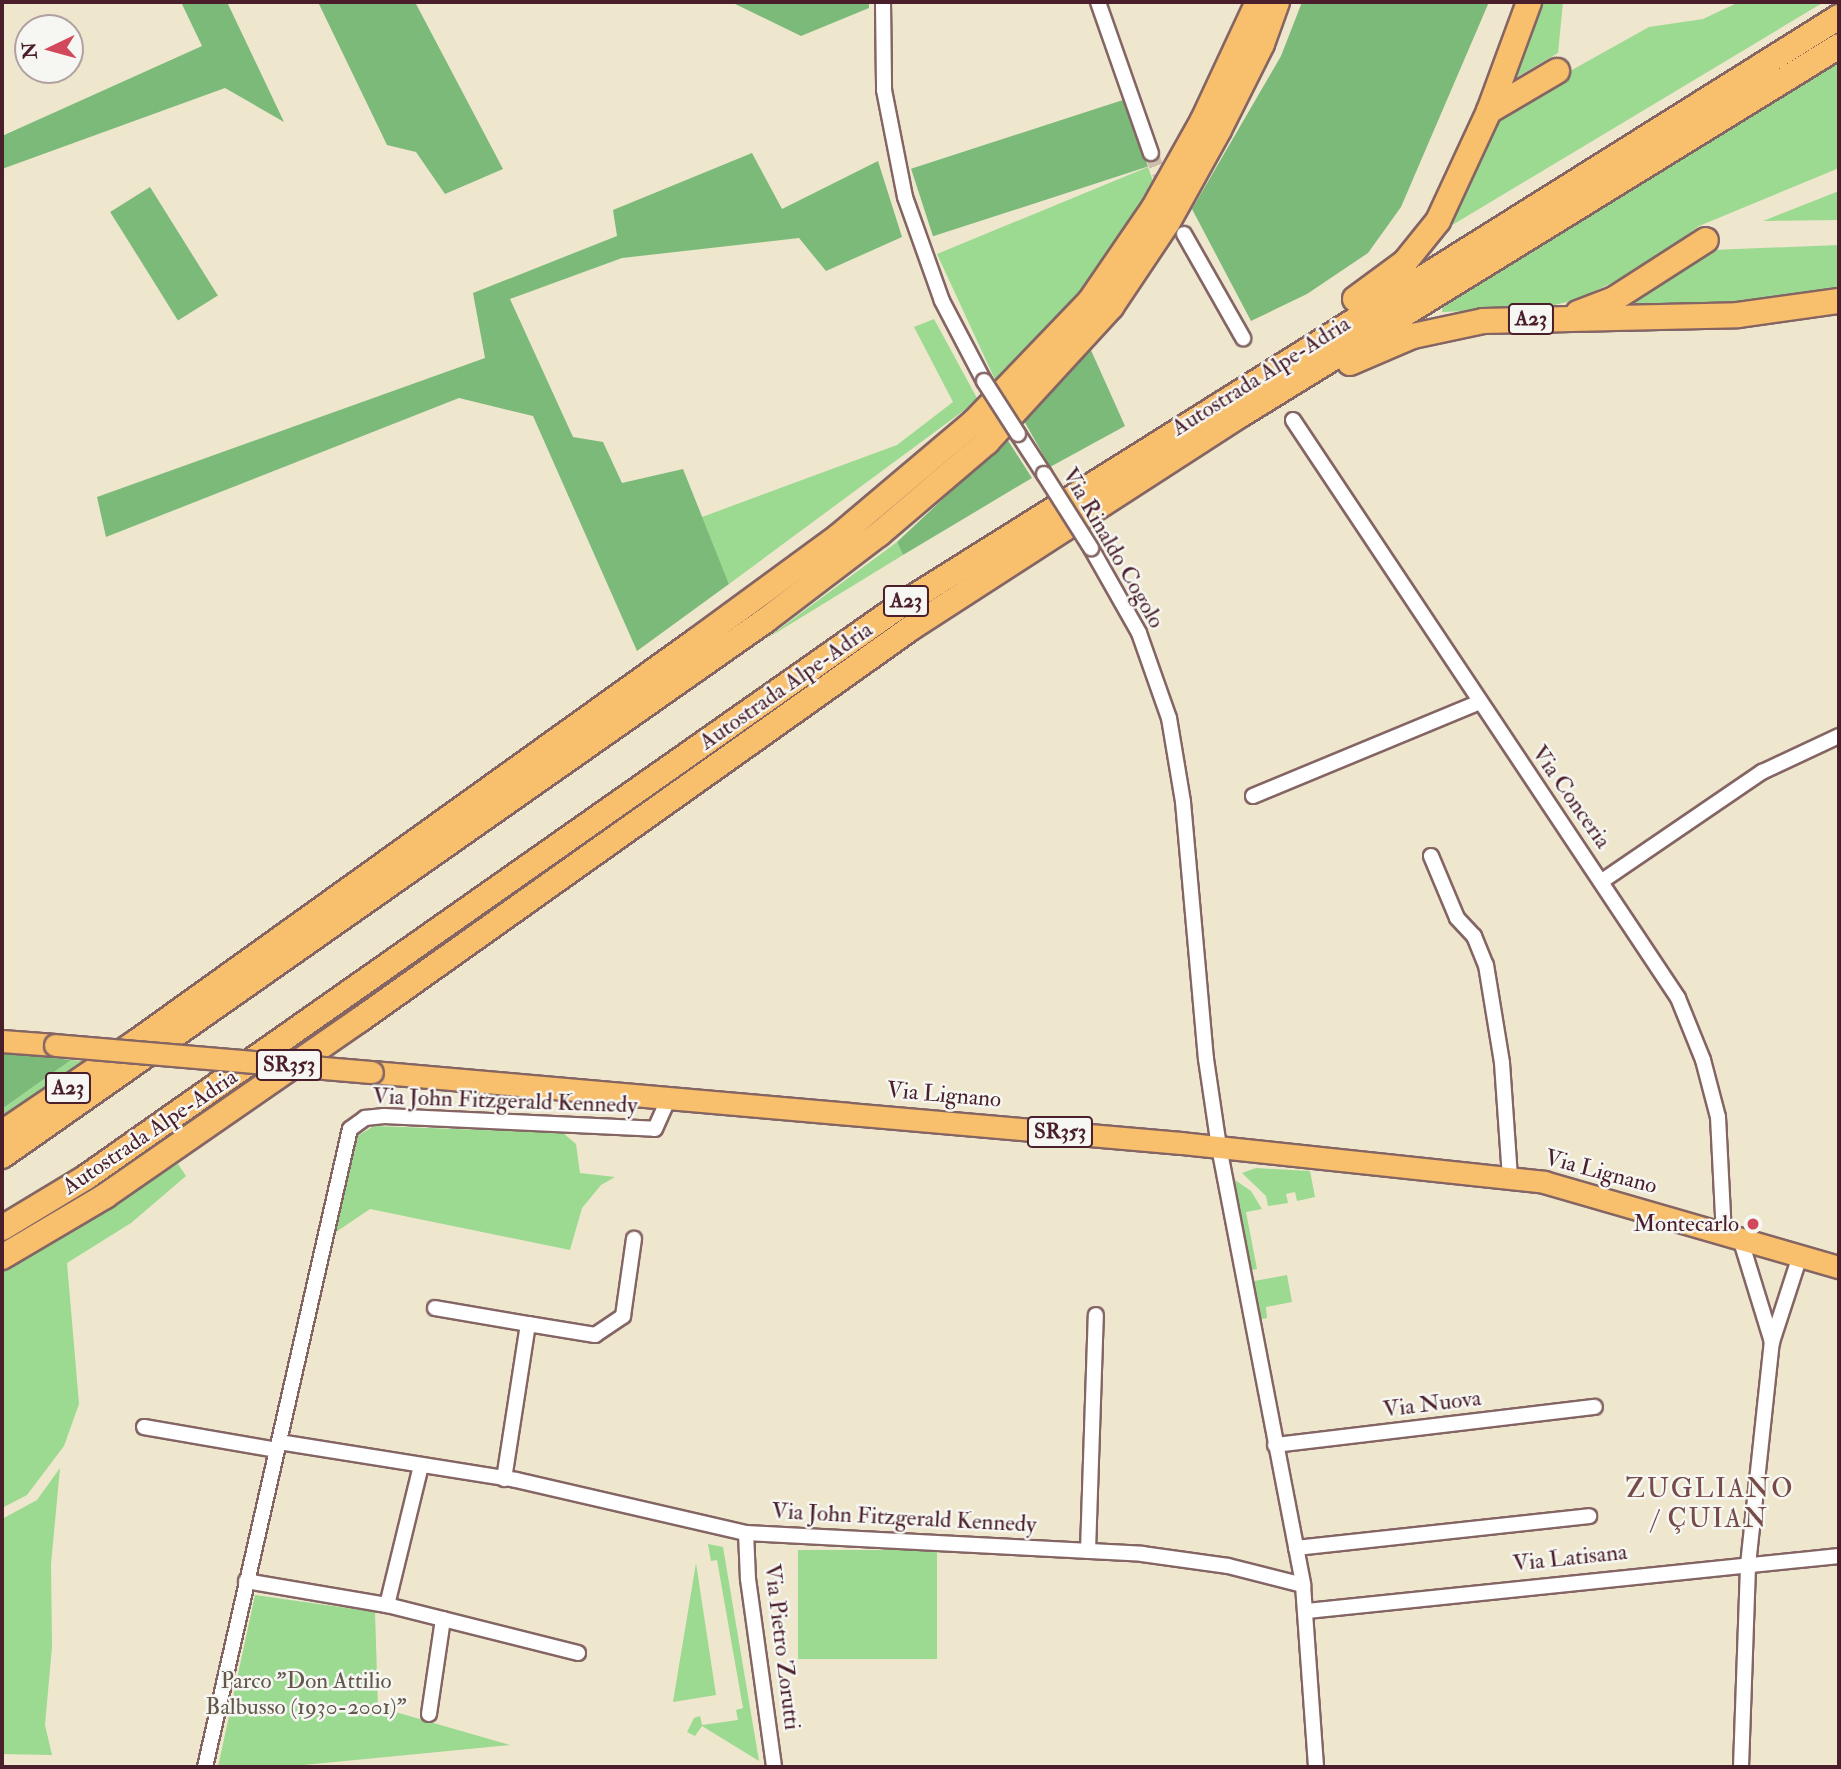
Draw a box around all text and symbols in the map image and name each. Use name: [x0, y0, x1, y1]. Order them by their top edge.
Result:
north arrow: [14, 14, 84, 84]
text: N: [17, 41, 43, 60]
road number: A23: [1506, 302, 1556, 336]
street label: Autostrada Alpe-Adria: [1167, 310, 1355, 442]
street label: Via Rinaldo Cogolo: [1056, 463, 1170, 633]
road number: A23: [881, 584, 930, 618]
street label: Autostrada Alpe-Adria: [694, 616, 878, 756]
street label: Via Conceria: [1525, 740, 1617, 854]
road number: SR353: [256, 1048, 322, 1082]
street label: Autostrada Alpe-Adria: [57, 1063, 243, 1201]
road number: A23: [43, 1070, 92, 1106]
street label: Via Lignano: [886, 1076, 1002, 1114]
street label: Via John Fitzgerald Kennedy: [372, 1083, 638, 1119]
road number: SR353: [1027, 1114, 1093, 1150]
street label: Via Lignano: [1542, 1144, 1660, 1200]
place label: Montecarlo: [1633, 1210, 1739, 1238]
marker: Montecarlo: [1745, 1216, 1761, 1232]
street label: Via Nuova: [1381, 1384, 1483, 1424]
district label: ZUGLIANO / ÇUIAN: [1627, 1474, 1793, 1536]
street label: Via John Fitzgerald Kennedy: [771, 1497, 1037, 1539]
street label: Via Latisana: [1511, 1538, 1629, 1578]
street label: Via Pietro Zorutti: [758, 1562, 806, 1732]
park label: Parco "Don Attilio Balbusso (1930-2001)": [205, 1667, 407, 1721]

